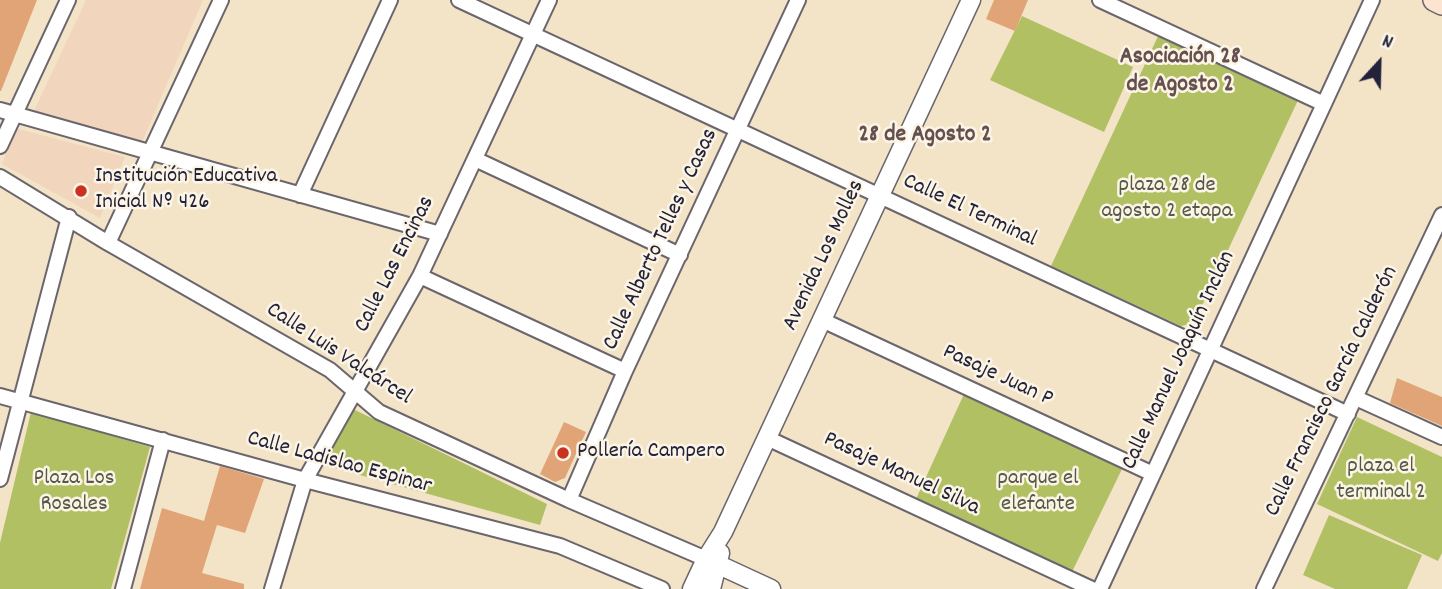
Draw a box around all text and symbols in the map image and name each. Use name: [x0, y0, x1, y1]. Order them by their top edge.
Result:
north arrow: [1344, 28, 1414, 98]
text: N: [1378, 29, 1396, 57]
district label: Asociación 28 de Agosto 2: [1120, 45, 1240, 101]
district label: 28 de Agosto 2: [859, 123, 991, 151]
street label: Calle Alberto Telles y Casas: [598, 125, 726, 355]
place label: Institución Educativa Inicial Nº 426: [95, 164, 277, 218]
street label: Calle El Terminal: [898, 169, 1040, 255]
park label: plaza 28 de agosto 2 etapa: [1102, 173, 1232, 227]
street label: Avenida Los Molles: [778, 176, 872, 336]
marker: Institución Educativa Inicial Nº 426: [73, 183, 89, 199]
street label: Calle Las Encinas: [350, 192, 442, 338]
street label: Calle Manuel Joaquín Inclán: [1117, 247, 1243, 475]
street label: Calle Francisco García Calderón: [1260, 262, 1406, 522]
street label: Calle Luis Valcárcel: [260, 298, 416, 412]
street label: Pasaje Juan P: [937, 339, 1057, 415]
street label: Calle Ladislao Espinar: [244, 426, 434, 502]
street label: Pasaje Manuel Silva: [819, 427, 983, 523]
place label: Pollería Campero: [577, 439, 725, 467]
marker: Pollería Campero: [555, 445, 571, 461]
park label: plaza el terminal 2: [1336, 454, 1426, 508]
park label: Plaza Los Rosales: [34, 466, 114, 520]
park label: parque el elefante: [997, 466, 1079, 520]

